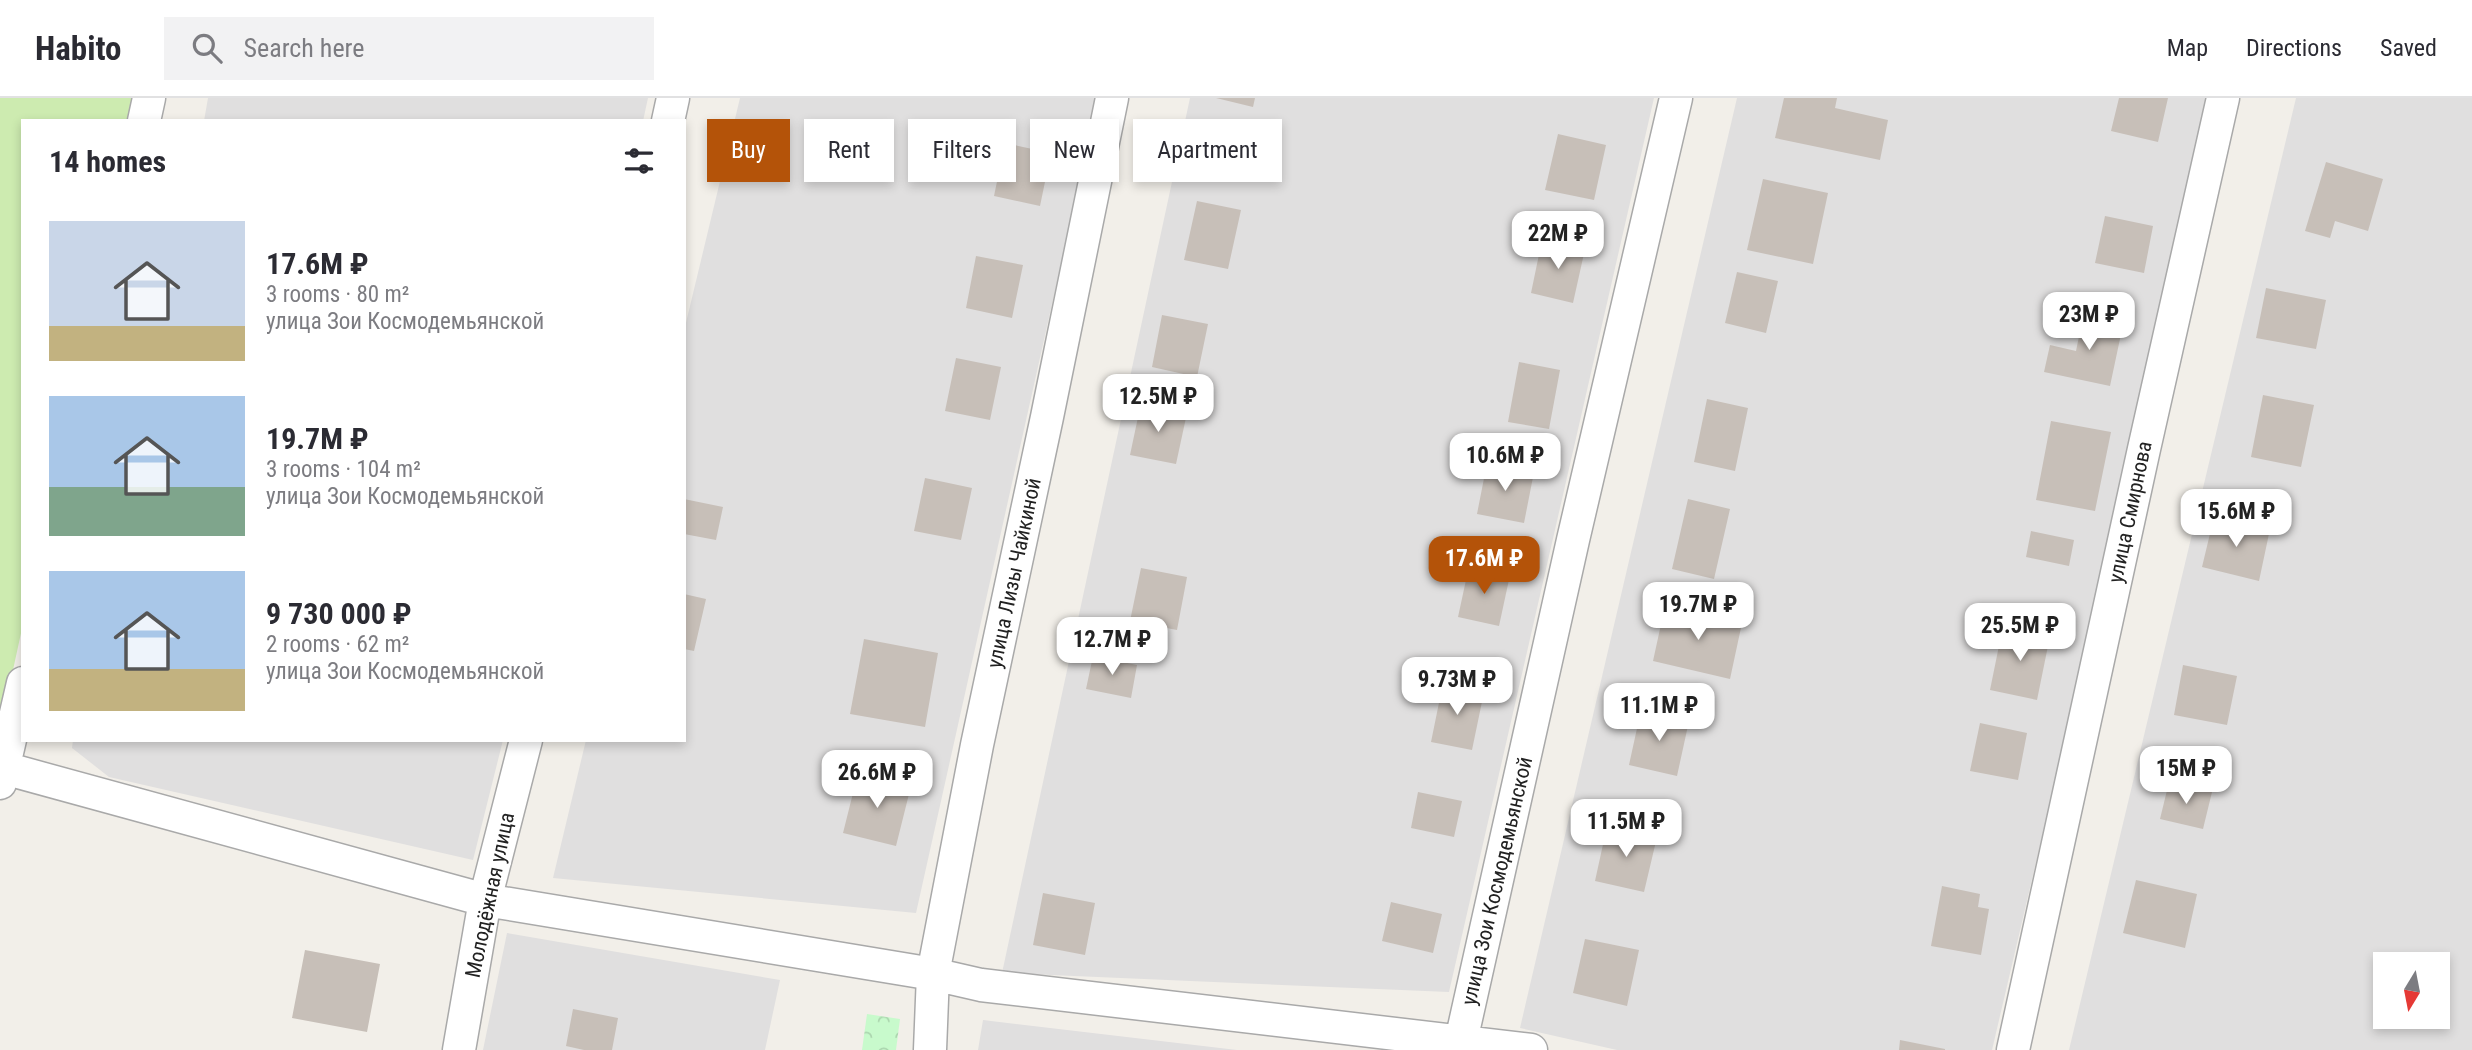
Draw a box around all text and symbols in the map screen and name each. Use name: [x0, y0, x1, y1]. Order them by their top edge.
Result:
search box: [164, 17, 654, 80]
text: Habito: [35, 29, 122, 68]
icon: search: [188, 29, 226, 67]
text: Search here: [244, 33, 364, 63]
text: Map: [2167, 34, 2208, 62]
text: Directions: [2246, 34, 2342, 62]
text: Saved: [2380, 34, 2437, 62]
chip: Buy: [707, 119, 790, 182]
chip: Rent: [804, 119, 894, 182]
chip: Filters: [908, 119, 1016, 182]
chip: New: [1030, 119, 1119, 182]
chip: Apartment: [1133, 119, 1282, 182]
icon: filters: [620, 142, 658, 180]
text: 14 homes: [49, 144, 166, 179]
pin: 22M ₽: [1509, 212, 1607, 271]
text: 22M ₽: [1528, 220, 1588, 247]
text: 17.6M ₽: [266, 246, 369, 281]
icon: home: [105, 249, 189, 333]
text: 3 rooms · 80 m²: [266, 281, 409, 308]
pin: 23M ₽: [2040, 292, 2138, 352]
text: 23M ₽: [2059, 301, 2119, 328]
text: улица Зои Космодемьянской: [266, 308, 544, 335]
pin: 12.5M ₽: [1093, 374, 1223, 434]
text: 12.5M ₽: [1119, 383, 1197, 410]
text: 19.7M ₽: [266, 421, 369, 456]
icon: home: [105, 424, 189, 508]
pin: 10.6M ₽: [1440, 434, 1570, 493]
street label: улица Смирнова: [2103, 439, 2157, 585]
text: 10.6M ₽: [1466, 442, 1544, 469]
text: 3 rooms · 104 m²: [266, 456, 421, 483]
street label: улица Лизы Чайкиной: [982, 476, 1046, 670]
text: улица Зои Космодемьянской: [266, 483, 544, 510]
pin: 15.6M ₽: [2171, 490, 2301, 549]
text: 15.6M ₽: [2197, 498, 2275, 525]
pin: 17.6M ₽: [1419, 536, 1549, 596]
text: 17.6M ₽: [1445, 545, 1523, 572]
pin: 19.7M ₽: [1633, 582, 1763, 642]
text: 19.7M ₽: [1659, 591, 1737, 618]
text: 9 730 000 ₽: [266, 596, 412, 631]
icon: home: [105, 599, 189, 683]
pin: 25.5M ₽: [1955, 603, 2085, 663]
text: 25.5M ₽: [1981, 612, 2059, 639]
pin: 12.7M ₽: [1047, 618, 1177, 677]
text: 12.7M ₽: [1073, 626, 1151, 653]
text: 2 rooms · 62 m²: [266, 631, 409, 658]
text: улица Зои Космодемьянской: [266, 658, 544, 685]
pin: 9.73M ₽: [1392, 658, 1522, 717]
text: 9.73M ₽: [1418, 666, 1496, 693]
pin: 11.1M ₽: [1594, 684, 1724, 743]
text: 11.1M ₽: [1620, 692, 1698, 719]
pin: 15M ₽: [2137, 746, 2235, 806]
pin: 26.6M ₽: [812, 750, 942, 810]
street label: улица Зои Космодемьянской: [1457, 755, 1537, 1007]
text: 15M ₽: [2156, 755, 2216, 782]
text: 26.6M ₽: [838, 759, 916, 786]
pin: 11.5M ₽: [1561, 800, 1691, 859]
text: 11.5M ₽: [1587, 808, 1665, 835]
street label: Молодёжная улица: [461, 810, 519, 980]
north arrow: [2373, 952, 2450, 1029]
map controls: [2373, 952, 2450, 1029]

